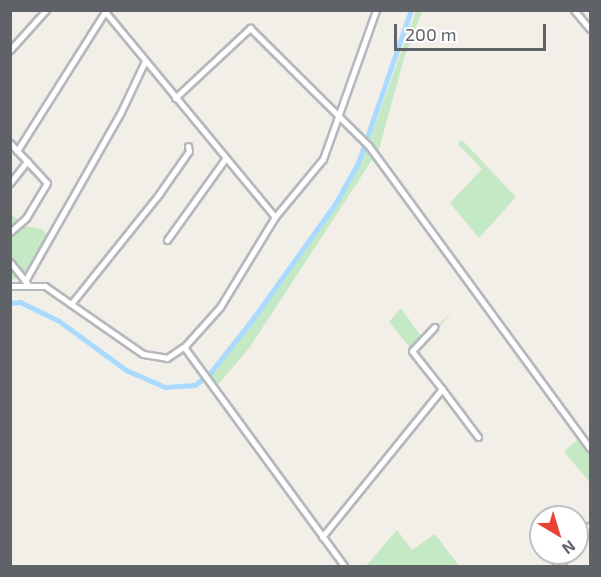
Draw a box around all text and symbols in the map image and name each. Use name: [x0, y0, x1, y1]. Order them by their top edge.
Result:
scale bar: [397, 12, 548, 50]
text: 200 m: [405, 23, 457, 45]
north arrow: [529, 505, 589, 565]
text: N: [559, 537, 580, 559]

